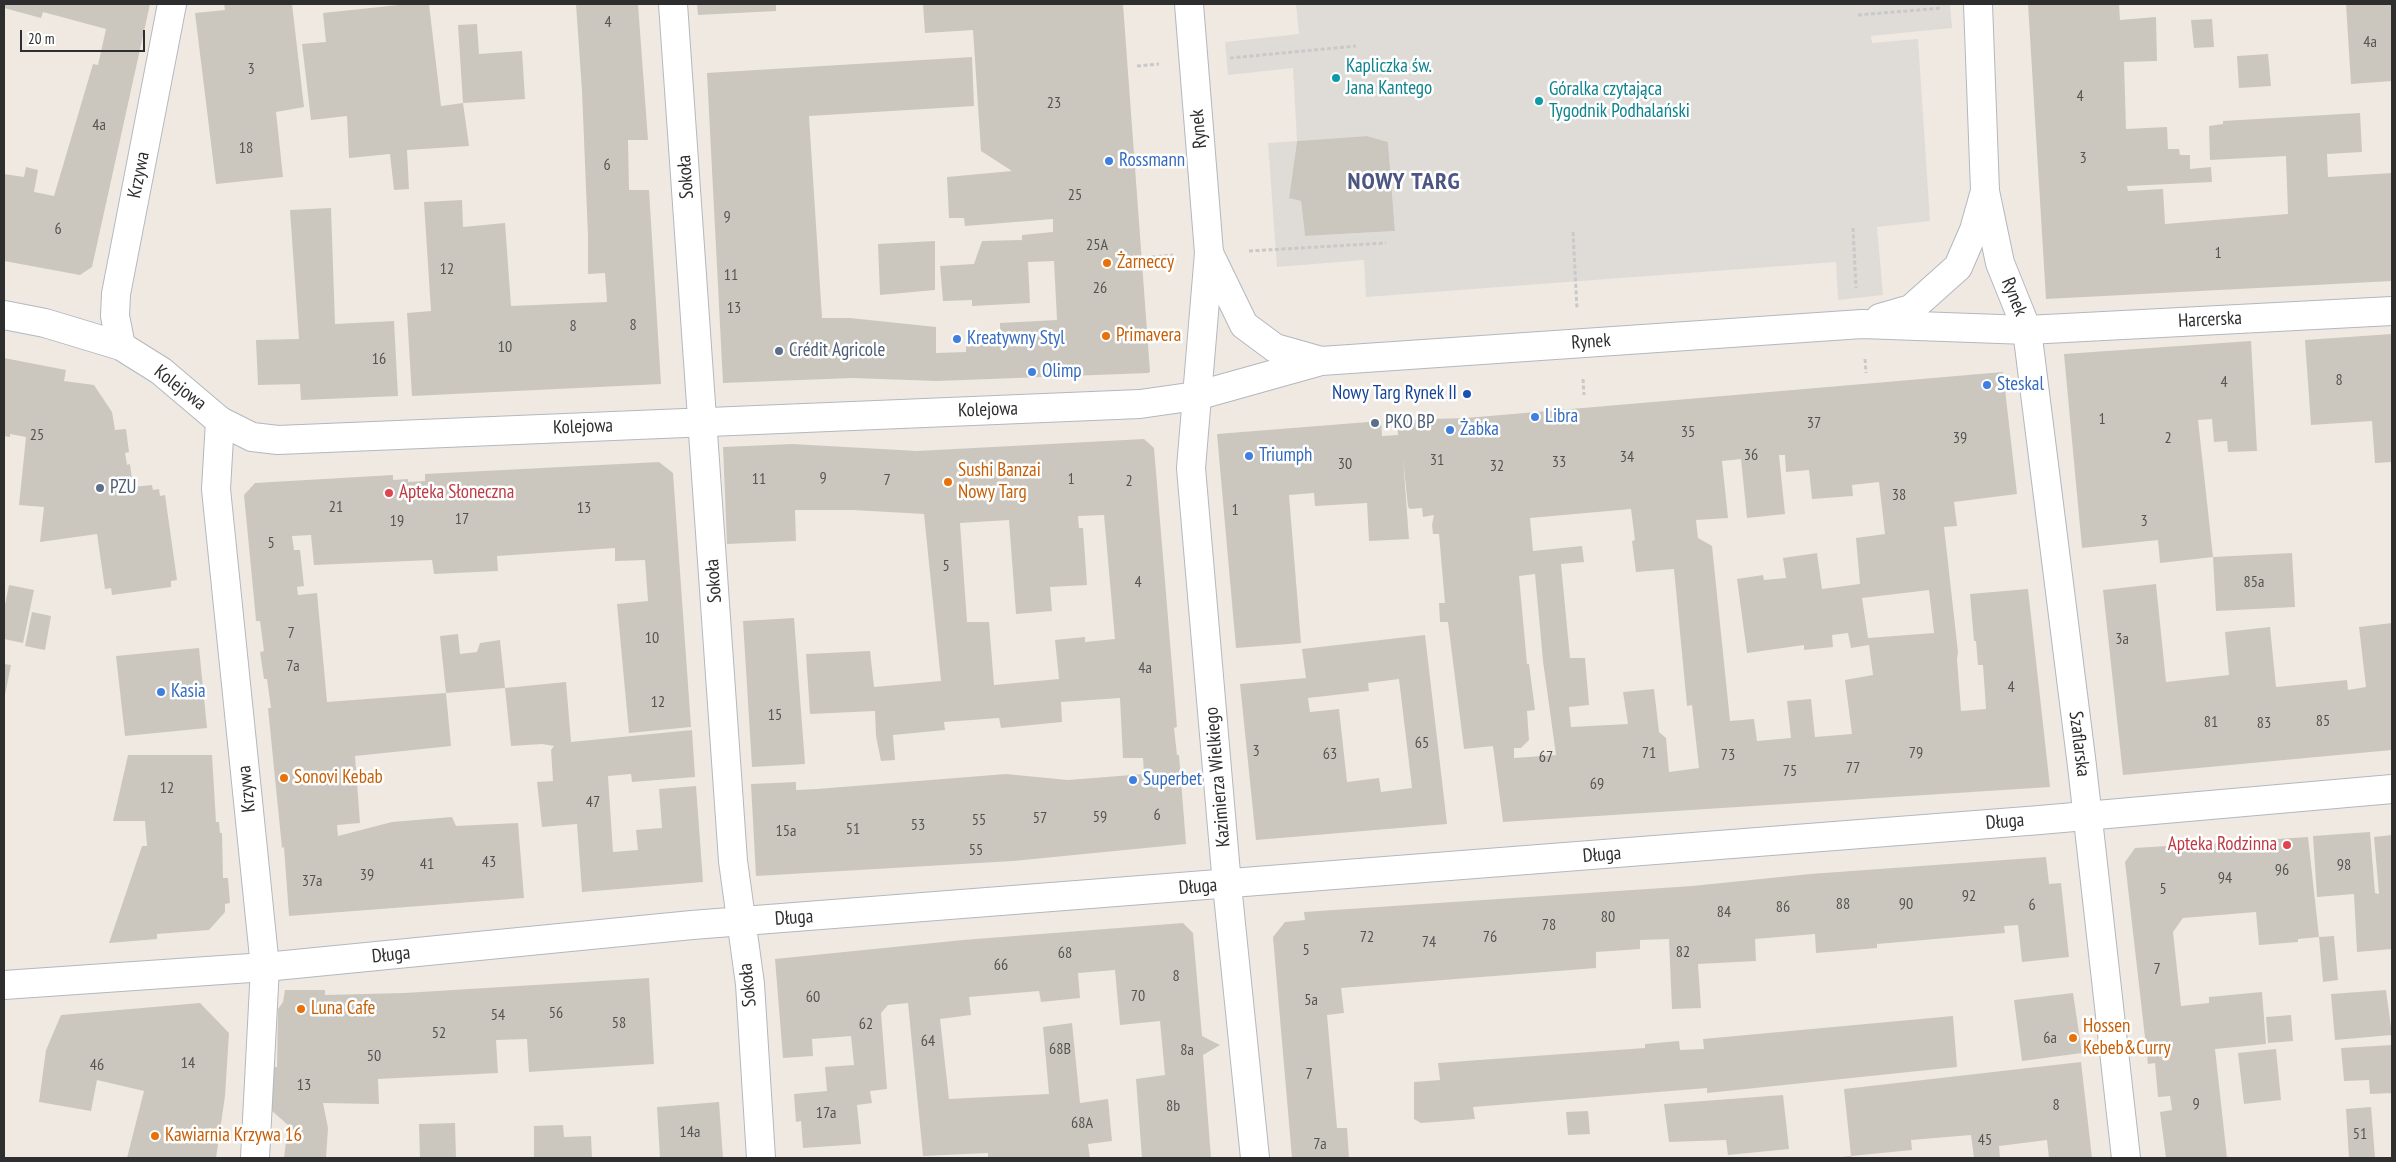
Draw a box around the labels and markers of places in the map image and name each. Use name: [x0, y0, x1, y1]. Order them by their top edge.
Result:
place label: Kapliczka św. Jana Kantego: [1346, 56, 1432, 100]
marker: Kapliczka św. Jana Kantego: [1330, 72, 1342, 84]
place label: Góralka czytająca Tygodnik Podhalański: [1549, 79, 1690, 123]
marker: Góralka czytająca Tygodnik Podhalański: [1533, 95, 1545, 107]
place label: Rossmann: [1119, 150, 1185, 172]
marker: Rossmann: [1103, 155, 1115, 167]
place label: Żarneccy: [1117, 252, 1174, 274]
marker: Żarneccy: [1101, 257, 1113, 269]
place label: Primavera: [1116, 325, 1181, 347]
place label: Kreatywny Styl: [967, 328, 1065, 350]
marker: Primavera: [1100, 330, 1112, 342]
marker: Kreatywny Styl: [951, 333, 963, 345]
place label: Crédit Agricole: [789, 340, 885, 362]
marker: Crédit Agricole: [773, 345, 785, 357]
place label: Olimp: [1042, 361, 1082, 383]
marker: Olimp: [1026, 366, 1038, 378]
place label: Steskal: [1997, 374, 2044, 396]
marker: Steskal: [1981, 379, 1993, 391]
place label: Nowy Targ Rynek II: [1332, 383, 1457, 405]
marker: Nowy Targ Rynek II: [1461, 388, 1473, 400]
place label: Libra: [1545, 406, 1578, 428]
marker: Libra: [1529, 411, 1541, 423]
place label: PKO BP: [1385, 412, 1435, 434]
marker: PKO BP: [1369, 417, 1381, 429]
place label: Żabka: [1460, 419, 1499, 441]
marker: Żabka: [1444, 424, 1456, 436]
place label: Triumph: [1259, 445, 1312, 467]
marker: Triumph: [1243, 450, 1255, 462]
place label: Sushi Banzai Nowy Targ: [958, 460, 1041, 504]
marker: Sushi Banzai Nowy Targ: [942, 476, 954, 488]
place label: PZU: [110, 477, 136, 499]
marker: PZU: [94, 482, 106, 494]
place label: Apteka Słoneczna: [399, 482, 514, 504]
marker: Apteka Słoneczna: [383, 487, 395, 499]
place label: Kasia: [171, 681, 206, 703]
marker: Kasia: [155, 686, 167, 698]
place label: Sonovi Kebab: [294, 767, 383, 789]
place label: Superbet: [1143, 769, 1202, 791]
marker: Sonovi Kebab: [278, 772, 290, 784]
marker: Superbet: [1127, 774, 1139, 786]
place label: Apteka Rodzinna: [2168, 834, 2277, 856]
marker: Apteka Rodzinna: [2281, 839, 2293, 851]
place label: Luna Cafe: [311, 998, 375, 1020]
marker: Luna Cafe: [295, 1003, 307, 1015]
place label: Hossen Kebeb&Curry: [2083, 1016, 2171, 1060]
marker: Hossen Kebeb&Curry: [2067, 1032, 2079, 1044]
place label: Kawiarnia Krzywa 16: [165, 1125, 302, 1147]
marker: Kawiarnia Krzywa 16: [149, 1130, 161, 1142]

